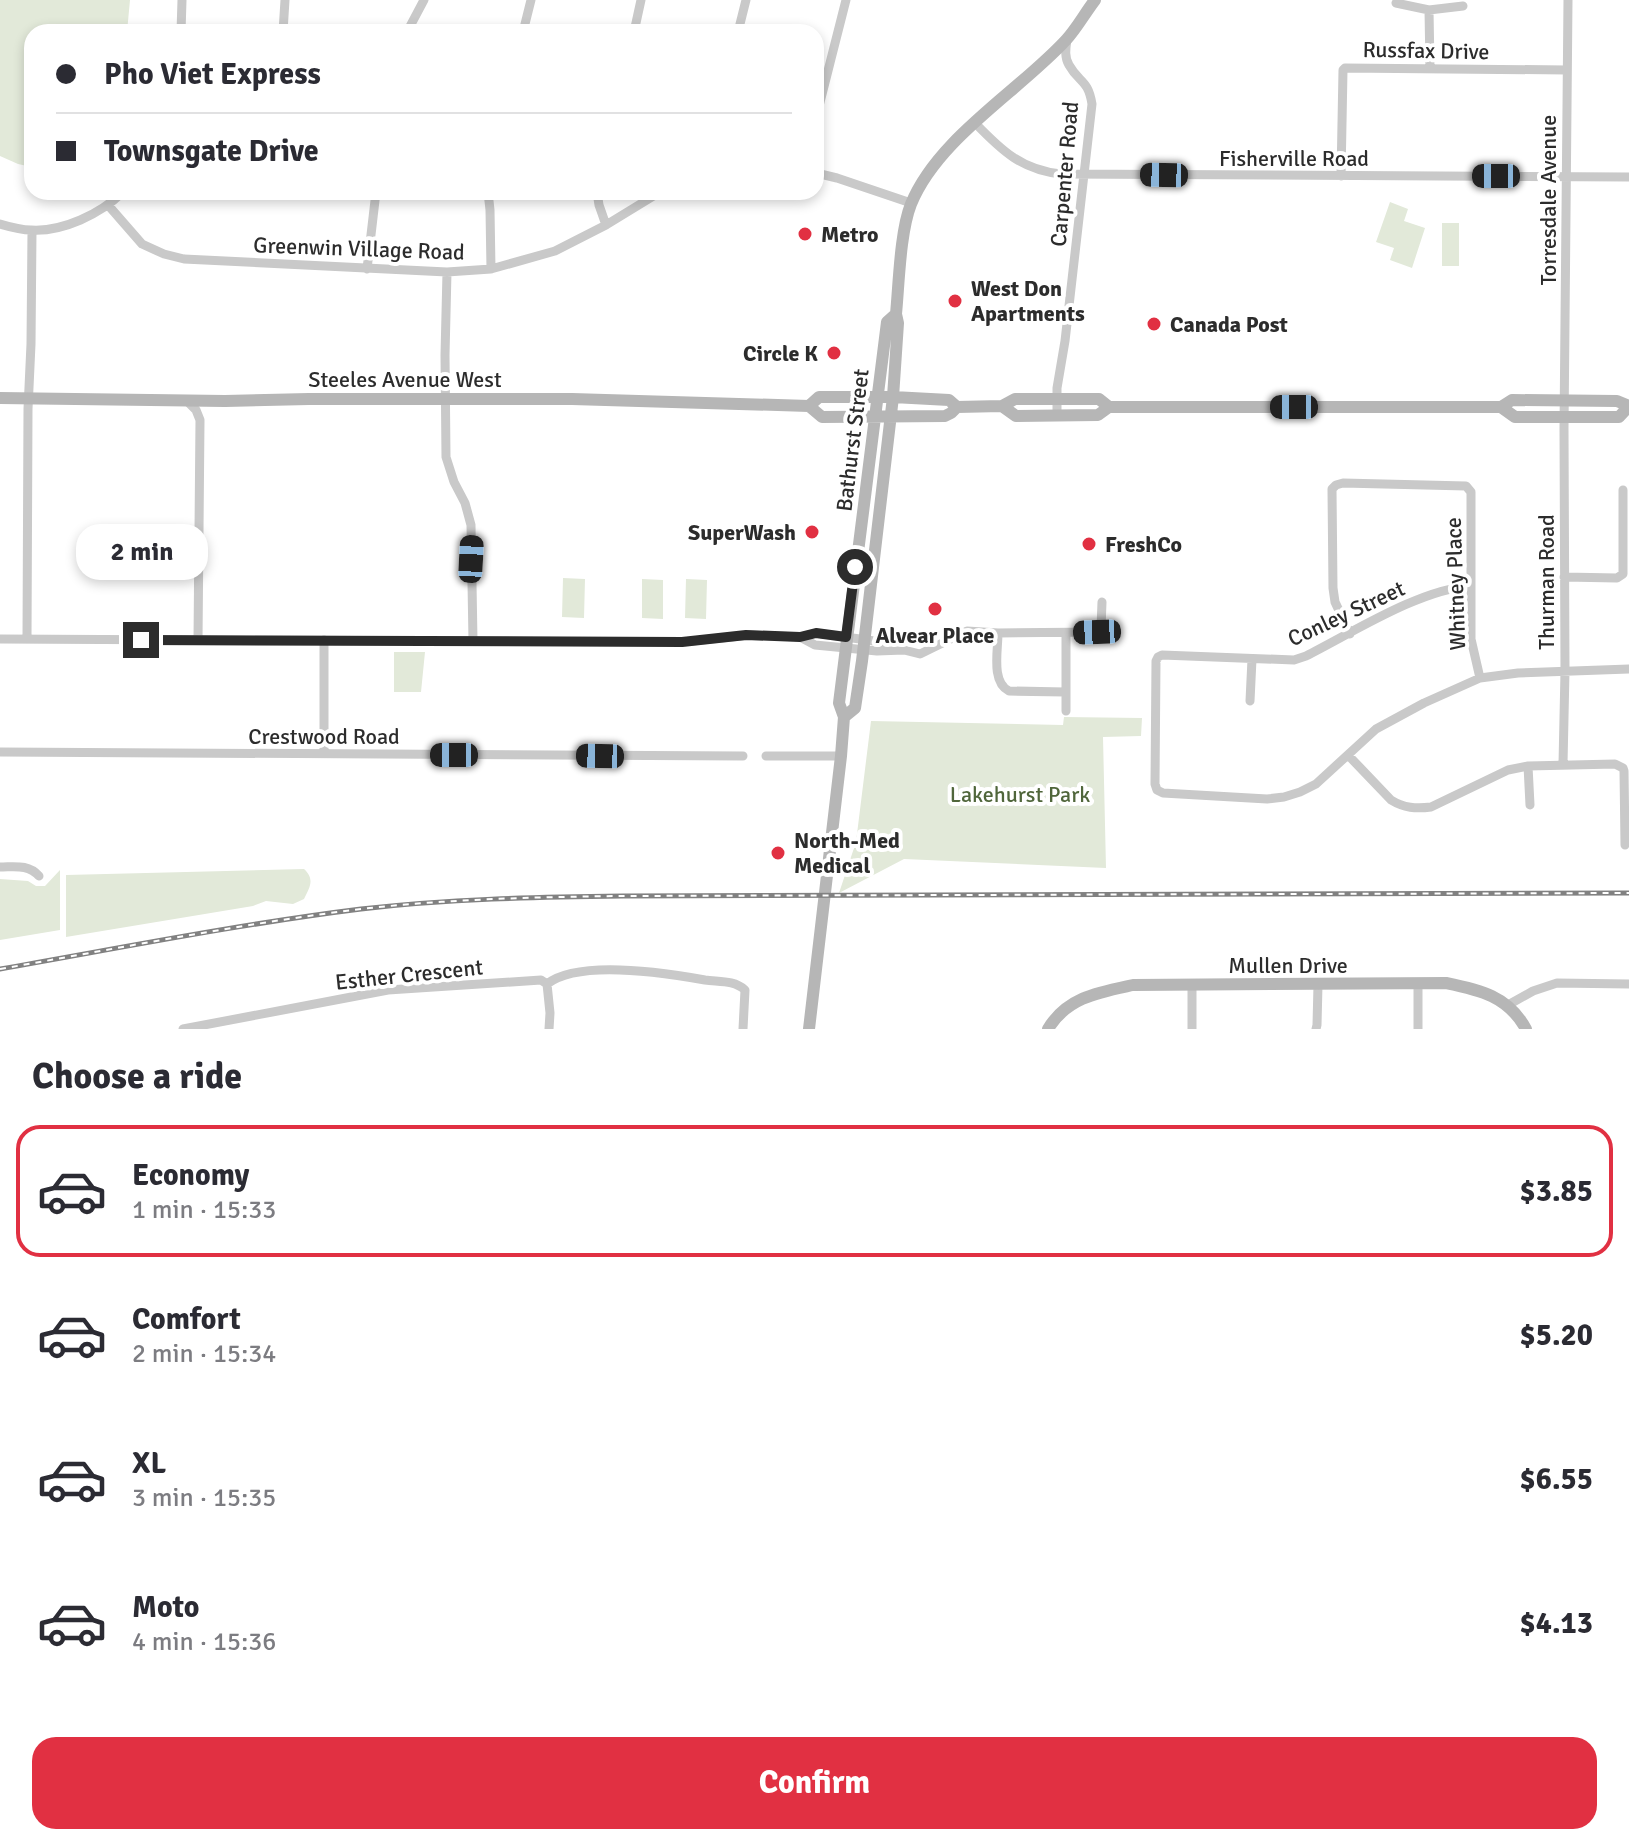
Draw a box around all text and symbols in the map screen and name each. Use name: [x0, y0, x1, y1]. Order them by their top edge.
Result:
street label: Russfax Drive: [1362, 36, 1490, 65]
text: Pho Viet Express: [104, 56, 321, 93]
street label: Carpenter Road: [1045, 100, 1084, 248]
street label: Torresdale Avenue: [1535, 115, 1562, 285]
text: Townsgate Drive: [104, 133, 319, 170]
street label: Fisherville Road: [1219, 145, 1369, 172]
car: [1140, 163, 1188, 187]
car: [1472, 164, 1520, 188]
place label: Metro: [821, 221, 878, 248]
marker: Metro: [796, 225, 814, 243]
street label: Greenwin Village Road: [253, 231, 465, 266]
place label: West Don Apartments: [971, 275, 1085, 327]
marker: West Don Apartments: [946, 292, 964, 310]
place label: Canada Post: [1170, 311, 1288, 338]
marker: Canada Post: [1145, 315, 1163, 333]
place label: Circle K: [743, 340, 818, 367]
marker: Circle K: [825, 344, 843, 362]
street label: Steeles Avenue West: [308, 366, 502, 393]
street label: Bathurst Street: [830, 367, 875, 513]
car: [1270, 395, 1318, 419]
street label: Thurman Road: [1533, 514, 1560, 650]
street label: Whitney Place: [1440, 517, 1471, 651]
place label: SuperWash: [688, 519, 796, 546]
marker: SuperWash: [803, 523, 821, 541]
callout: 2 min: [75, 524, 207, 580]
place label: FreshCo: [1105, 531, 1182, 558]
car: [458, 534, 484, 584]
marker: FreshCo: [1080, 535, 1098, 553]
text: 2 min: [111, 536, 173, 568]
route start: [837, 549, 873, 585]
street label: Conley Street: [1283, 574, 1409, 652]
marker: Alvear Place: [926, 600, 944, 618]
car: [1073, 619, 1121, 645]
route end: [123, 622, 159, 658]
place label: Alvear Place: [876, 622, 995, 649]
street label: Crestwood Road: [248, 723, 400, 750]
car: [430, 743, 478, 767]
car: [576, 744, 624, 768]
park label: Lakehurst Park: [950, 781, 1090, 808]
place label: North-Med Medical: [794, 827, 900, 879]
marker: North-Med Medical: [769, 844, 787, 862]
street label: Mullen Drive: [1228, 952, 1348, 979]
street label: Esther Crescent: [334, 953, 484, 996]
text: Choose a ride: [32, 1054, 242, 1099]
icon: car: [36, 1155, 108, 1227]
text: Economy: [132, 1157, 249, 1194]
text: $3.85: [1520, 1173, 1593, 1210]
text: 1 min · 15:33: [132, 1194, 276, 1226]
icon: car: [36, 1299, 108, 1371]
text: Comfort: [132, 1301, 241, 1338]
text: $5.20: [1520, 1317, 1593, 1354]
text: 2 min · 15:34: [132, 1338, 276, 1370]
icon: car: [36, 1443, 108, 1515]
text: XL: [132, 1445, 166, 1482]
text: $6.55: [1520, 1461, 1593, 1498]
text: 3 min · 15:35: [132, 1482, 276, 1514]
icon: car: [36, 1587, 108, 1659]
text: Moto: [132, 1589, 199, 1626]
text: $4.13: [1520, 1605, 1593, 1642]
text: 4 min · 15:36: [132, 1626, 276, 1658]
button: Confirm: [32, 1737, 1597, 1829]

